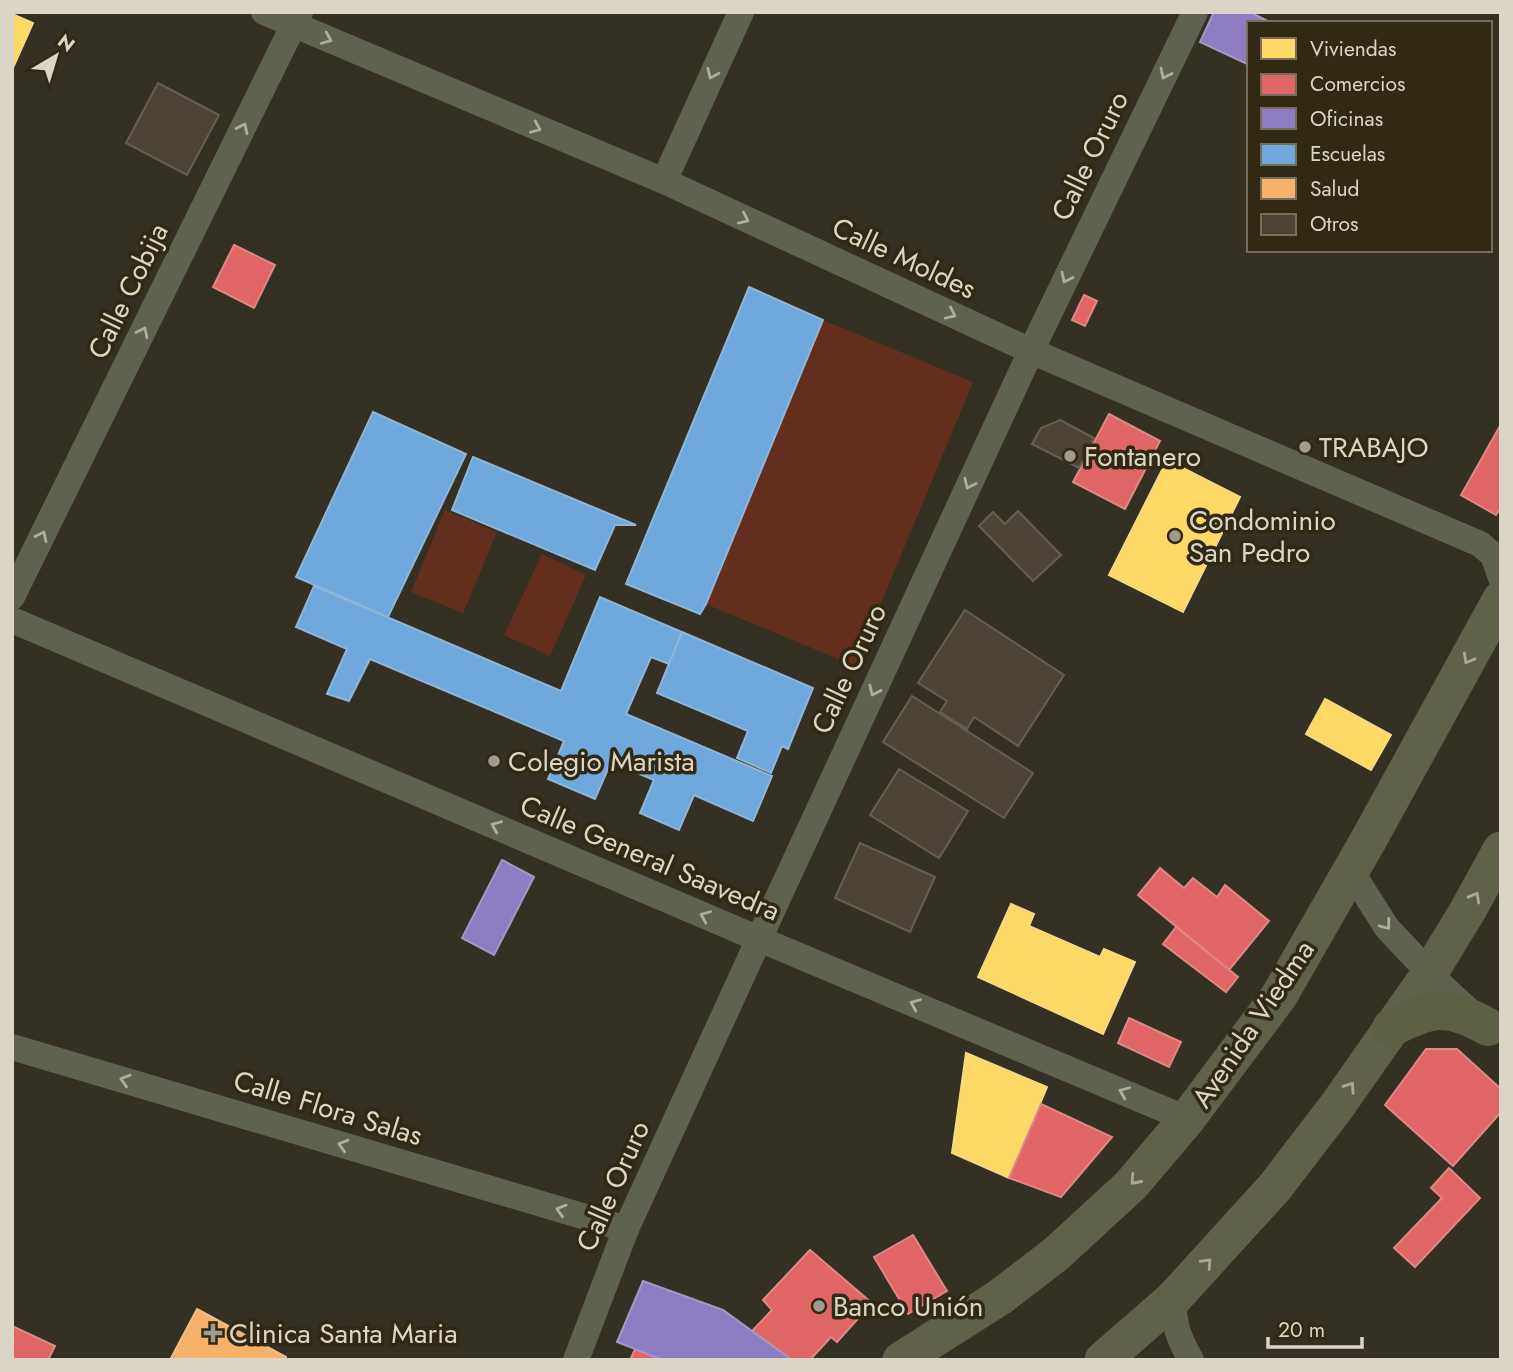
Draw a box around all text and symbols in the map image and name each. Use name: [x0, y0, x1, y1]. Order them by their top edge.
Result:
north arrow: [21, 21, 91, 91]
legend: [1247, 21, 1492, 252]
text: N: [52, 28, 80, 58]
one-way arrow: [319, 31, 332, 45]
text: Viviendas: [1310, 34, 1396, 64]
one-way arrow: [706, 67, 720, 80]
one-way arrow: [1159, 67, 1173, 79]
text: Comercios: [1310, 69, 1405, 99]
street label: Calle Oruro: [1041, 84, 1139, 228]
text: Oficinas: [1310, 104, 1383, 134]
one-way arrow: [529, 119, 541, 133]
one-way arrow: [235, 123, 249, 135]
text: Escuelas: [1310, 139, 1385, 169]
text: Salud: [1310, 174, 1359, 204]
street label: Calle Moldes: [825, 207, 983, 309]
text: Otros: [1310, 209, 1358, 239]
one-way arrow: [737, 211, 750, 225]
street label: Calle Cobija: [77, 216, 179, 366]
one-way arrow: [1060, 271, 1074, 283]
one-way arrow: [944, 306, 956, 320]
one-way arrow: [135, 327, 149, 339]
place label: TRABAJO: [1319, 427, 1429, 468]
place label: Fontanero: [1084, 436, 1201, 477]
marker: TRABAJO: [1297, 439, 1313, 455]
marker: Fontanero: [1062, 448, 1078, 464]
one-way arrow: [963, 477, 977, 489]
place label: Condominio San Pedro: [1189, 500, 1336, 573]
marker: Condominio San Pedro: [1167, 528, 1183, 544]
one-way arrow: [34, 531, 48, 543]
street label: Calle Oruro: [801, 597, 897, 741]
one-way arrow: [1463, 652, 1476, 664]
one-way arrow: [868, 684, 882, 696]
place label: Colegio Marista: [508, 741, 695, 782]
marker: Colegio Marista: [486, 753, 502, 769]
street label: Calle General Saavedra: [514, 785, 786, 931]
one-way arrow: [491, 821, 503, 835]
one-way arrow: [1467, 892, 1480, 904]
one-way arrow: [700, 910, 712, 924]
one-way arrow: [1378, 917, 1391, 930]
street label: Avenida Viedma: [1182, 932, 1324, 1116]
one-way arrow: [909, 998, 922, 1012]
street label: Calle Flora Salas: [228, 1060, 428, 1156]
one-way arrow: [119, 1074, 131, 1089]
one-way arrow: [1342, 1082, 1354, 1095]
one-way arrow: [1119, 1087, 1131, 1101]
street label: Calle Oruro: [566, 1114, 660, 1258]
one-way arrow: [337, 1139, 349, 1154]
one-way arrow: [1131, 1171, 1144, 1184]
one-way arrow: [555, 1203, 567, 1218]
one-way arrow: [1198, 1258, 1211, 1271]
place label: Banco Unión: [833, 1286, 983, 1327]
marker: Banco Unión: [811, 1298, 827, 1314]
scale bar: [1268, 1306, 1362, 1350]
place label: Clinica Santa Maria: [229, 1313, 458, 1354]
text: 20 m: [1278, 1315, 1325, 1345]
marker: Clinica Santa Maria: [203, 1323, 223, 1343]

